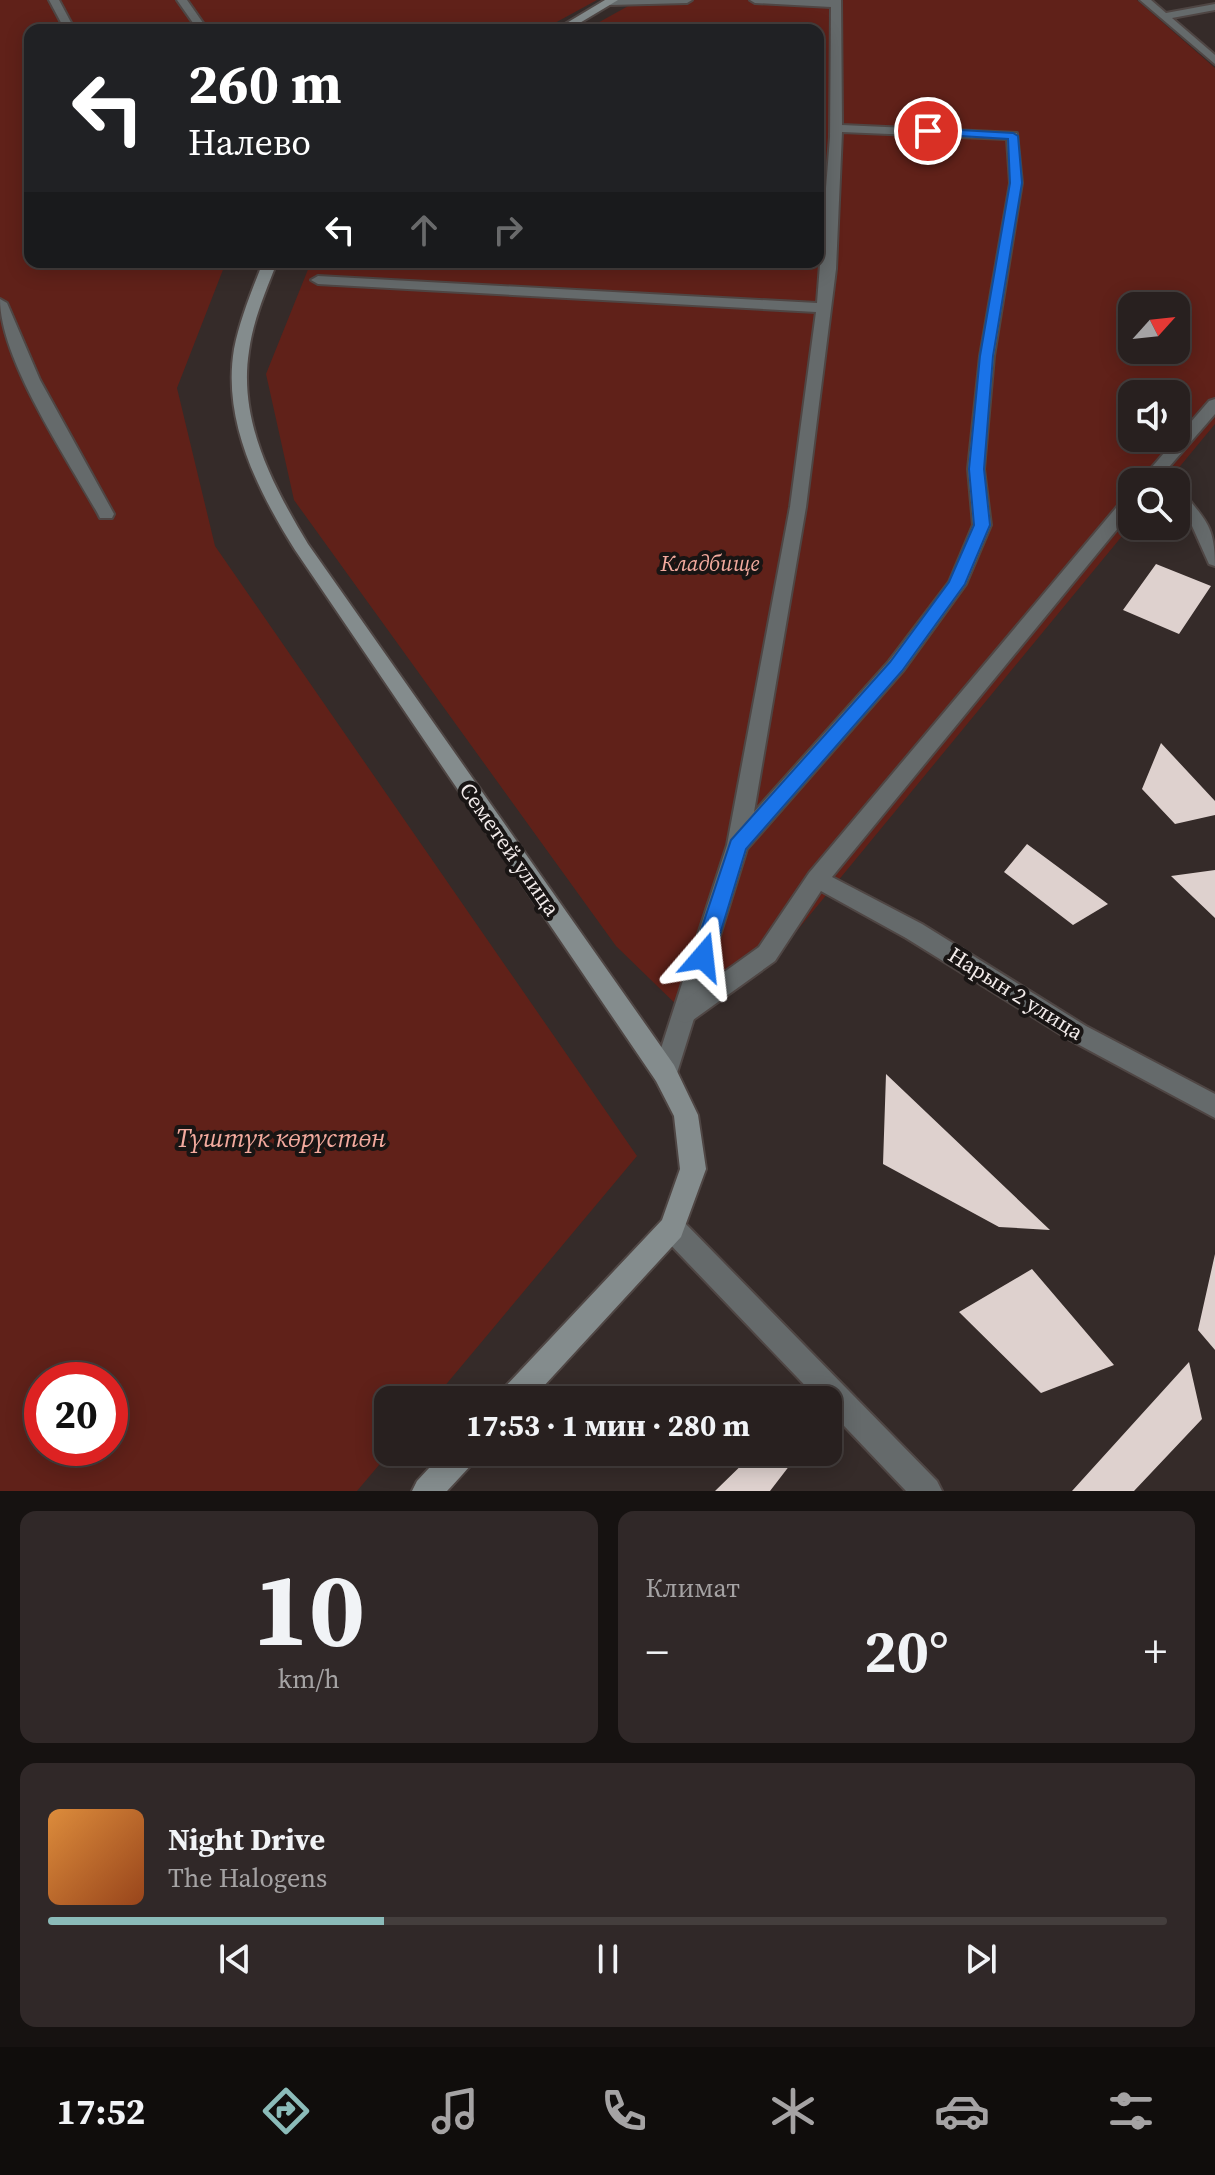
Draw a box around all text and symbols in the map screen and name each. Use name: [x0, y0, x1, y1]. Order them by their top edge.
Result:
text: 260 m: [188, 45, 342, 122]
icon: left: [56, 56, 160, 160]
pin: [894, 97, 962, 165]
icon: arrive: [906, 109, 950, 153]
text: Налево: [188, 118, 311, 167]
icon: left: [318, 208, 362, 252]
icon: ahead: [402, 208, 446, 252]
icon: right: [486, 208, 530, 252]
north arrow: [1118, 292, 1190, 364]
map controls: [1118, 292, 1190, 540]
button: sound: [1118, 380, 1190, 452]
button: search: [1118, 468, 1190, 540]
park label: Кладбище: [660, 548, 759, 578]
street label: Семетей улица: [453, 776, 568, 922]
position arrow: [661, 915, 745, 999]
street label: Нарын 2 улица: [943, 939, 1090, 1047]
park label: Түштүк көрүстөн: [176, 1120, 386, 1156]
speed limit sign: 20: [24, 1362, 128, 1466]
text: 17:53 · 1 мин · 280 m: [466, 1405, 750, 1446]
text: 10: [252, 1537, 365, 1680]
text: Климат: [646, 1570, 740, 1606]
text: 20°: [864, 1610, 949, 1692]
text: −: [646, 1621, 669, 1682]
text: +: [1144, 1621, 1167, 1682]
text: km/h: [278, 1661, 340, 1697]
text: Night Drive: [168, 1819, 325, 1860]
text: The Halogens: [168, 1860, 327, 1896]
icon: previous: [213, 1937, 257, 1981]
icon: pause: [586, 1937, 630, 1981]
icon: next: [959, 1937, 1003, 1981]
icon: directions: [258, 2083, 314, 2139]
icon: music: [427, 2083, 483, 2139]
icon: phone: [596, 2083, 652, 2139]
icon: climate: [765, 2083, 821, 2139]
icon: car: [934, 2083, 990, 2139]
icon: filters: [1103, 2083, 1159, 2139]
text: 17:52: [56, 2087, 145, 2136]

